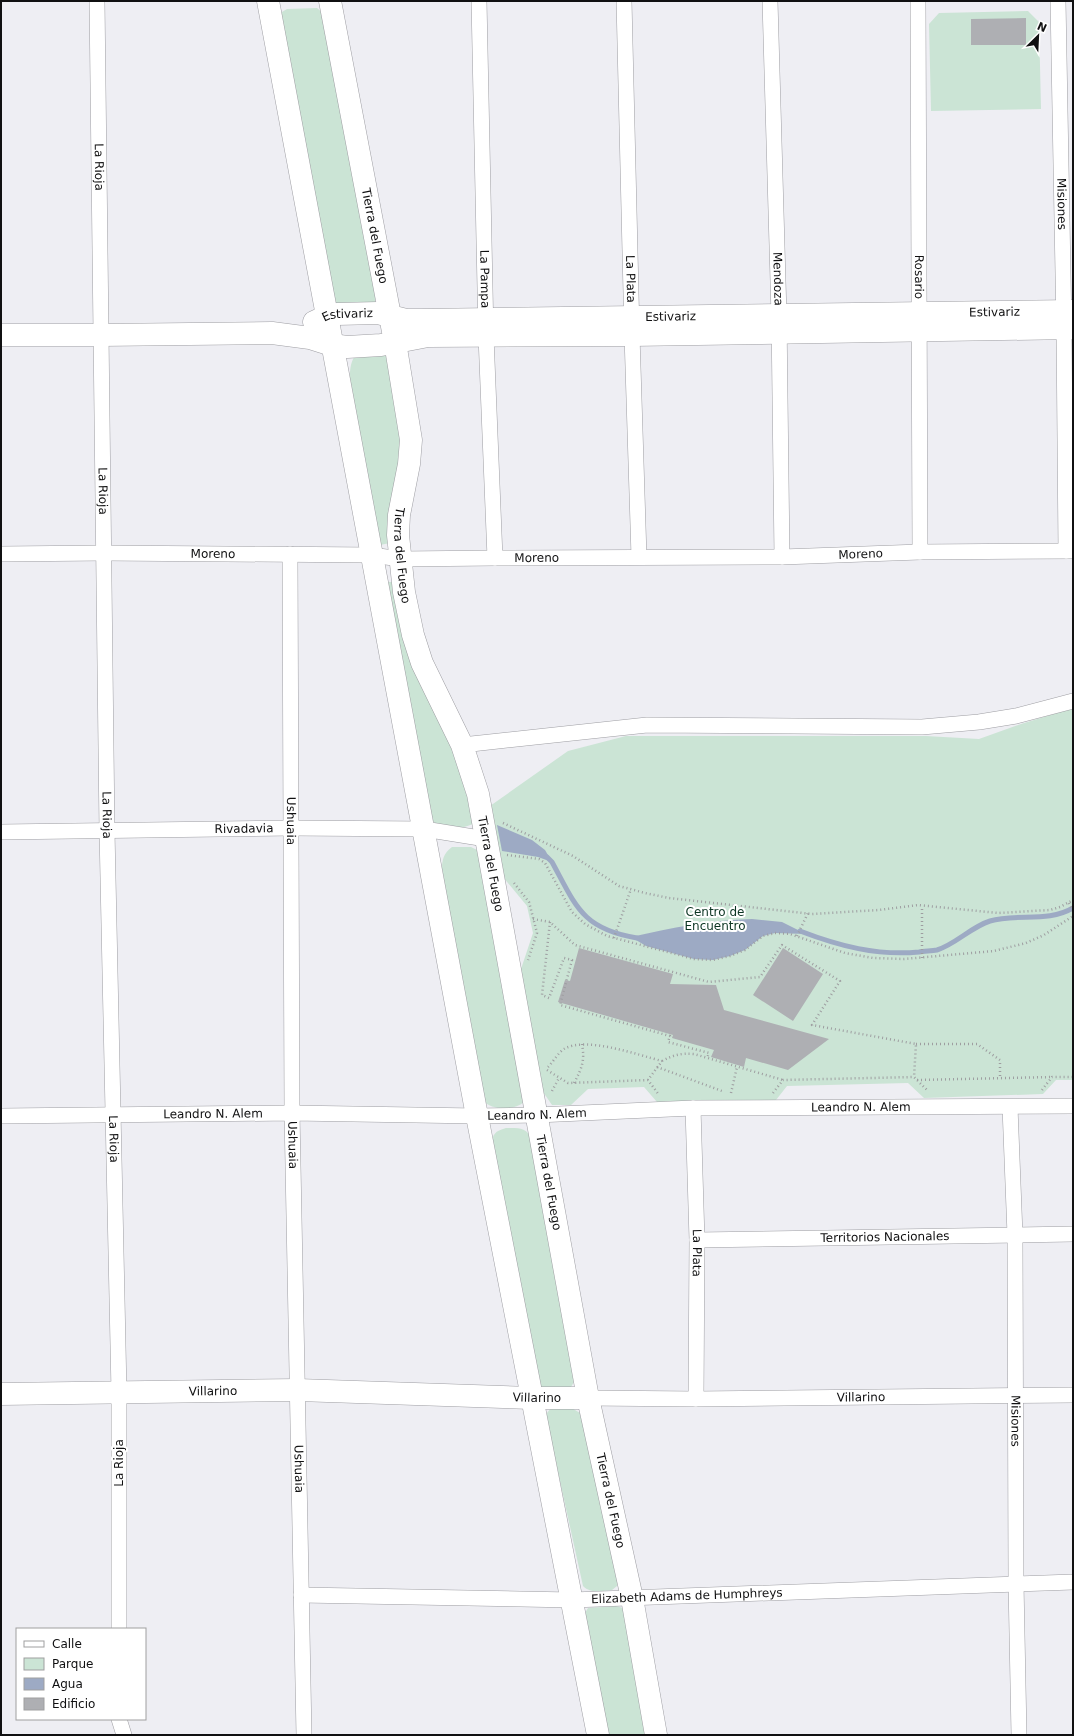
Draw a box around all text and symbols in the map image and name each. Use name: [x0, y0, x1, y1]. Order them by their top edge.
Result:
north arrow: [1018, 16, 1058, 56]
text: N: [1035, 20, 1049, 35]
street label: La Rioja: [92, 143, 106, 191]
street label: Misiones: [1054, 178, 1069, 230]
street label: Tierra del Fuego: [359, 186, 391, 285]
street label: La Pampa: [477, 249, 492, 308]
street label: Mendoza: [770, 252, 786, 306]
street label: La Plata: [623, 255, 638, 303]
street label: Rosario: [912, 255, 926, 299]
street label: Estivariz: [969, 305, 1020, 319]
street label: Estivariz: [320, 306, 373, 324]
street label: Estivariz: [645, 309, 696, 324]
street label: La Rioja: [96, 467, 110, 515]
street label: Tierra del Fuego: [391, 505, 413, 605]
street label: Moreno: [838, 546, 883, 562]
street label: Moreno: [191, 547, 235, 561]
street label: Moreno: [514, 551, 559, 565]
street label: La Rioja: [100, 791, 114, 839]
street label: Ushuaia: [284, 797, 298, 845]
street label: Tierra del Fuego: [475, 814, 506, 913]
street label: Rivadavia: [214, 821, 274, 836]
park label: Centro de Encuentro: [684, 905, 746, 933]
street label: Leandro N. Alem: [811, 1100, 911, 1114]
street label: Leandro N. Alem: [163, 1106, 263, 1121]
street label: Leandro N. Alem: [487, 1106, 587, 1123]
street label: La Rioja: [106, 1115, 121, 1163]
street label: Ushuaia: [285, 1121, 300, 1169]
street label: Tierra del Fuego: [533, 1133, 564, 1232]
street label: La Plata: [690, 1229, 704, 1277]
street label: Territorios Nacionales: [819, 1229, 950, 1245]
street label: Villarino: [189, 1384, 237, 1398]
street label: Villarino: [512, 1390, 561, 1405]
street label: Villarino: [837, 1390, 885, 1405]
street label: Misiones: [1008, 1395, 1023, 1447]
street label: La Rioja: [112, 1439, 126, 1487]
street label: Ushuaia: [291, 1445, 306, 1493]
street label: Tierra del Fuego: [593, 1451, 628, 1550]
street label: Elizabeth Adams de Humphreys: [591, 1585, 783, 1606]
legend: [16, 1628, 146, 1720]
text: Calle: [52, 1637, 82, 1651]
text: Parque: [52, 1657, 93, 1671]
text: Agua: [52, 1677, 83, 1691]
text: Edificio: [52, 1697, 95, 1711]

